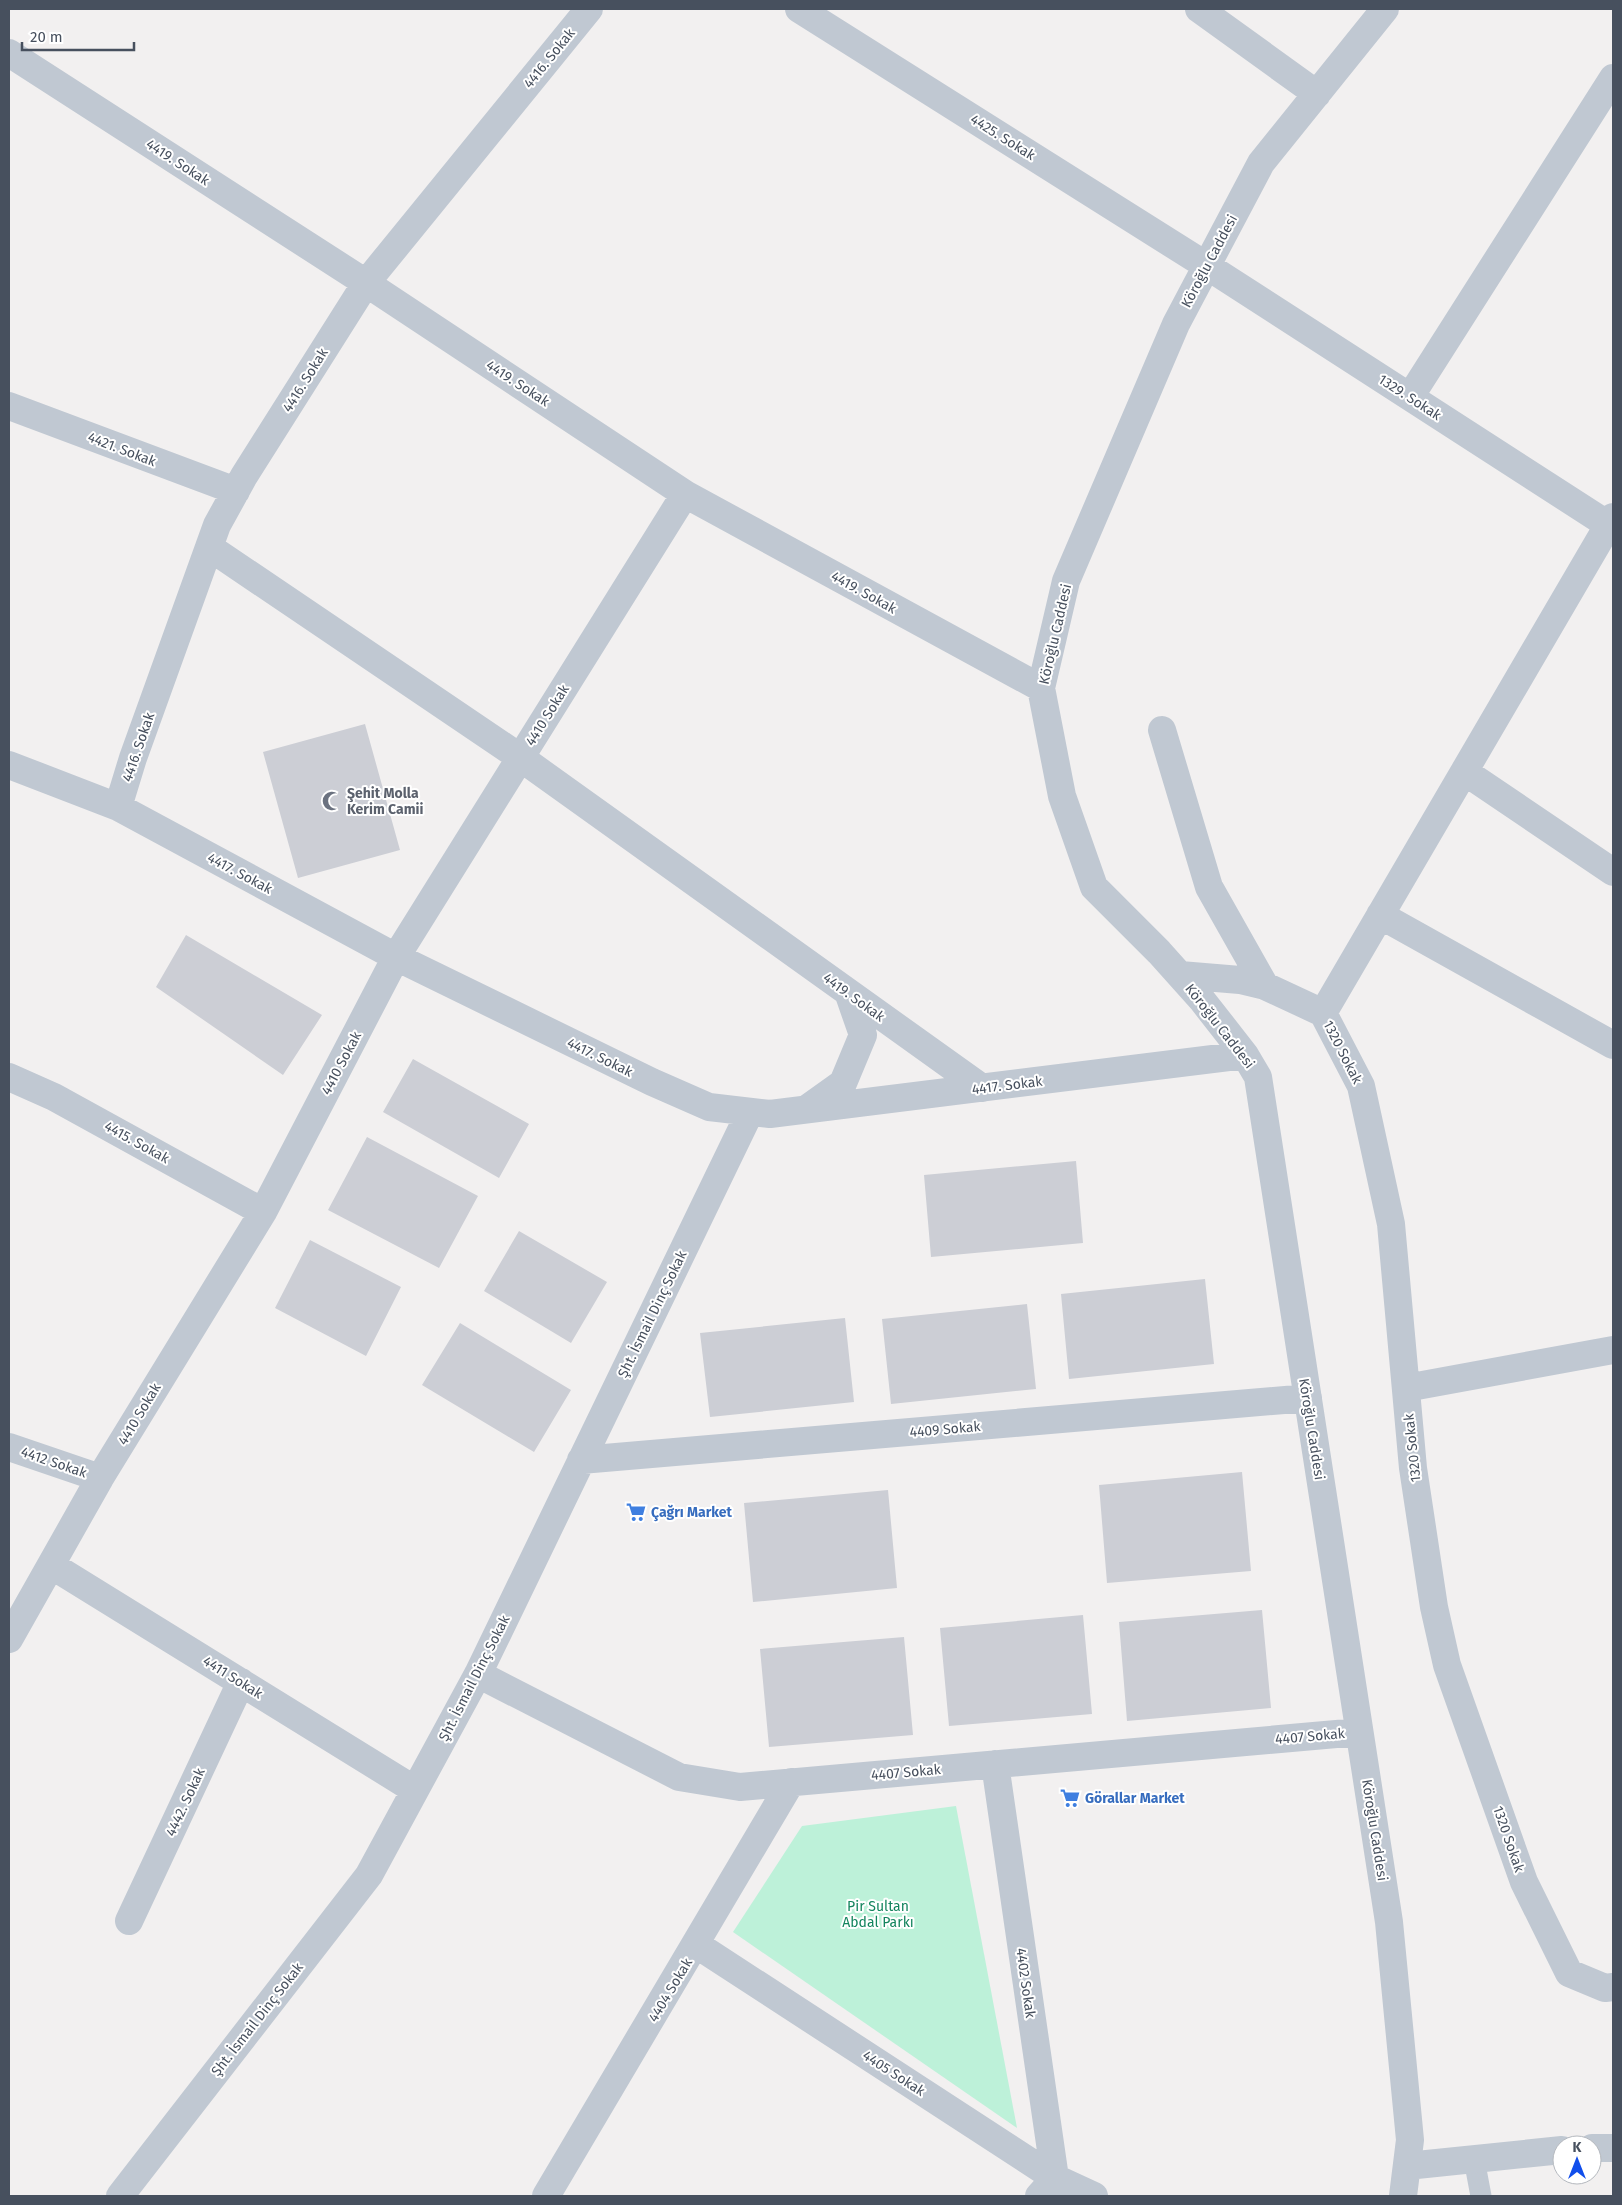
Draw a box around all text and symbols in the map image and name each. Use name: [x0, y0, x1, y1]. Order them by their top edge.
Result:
scale bar: [22, 20, 135, 52]
street label: 4416. Sokak: [520, 24, 579, 92]
text: 20 m: [30, 28, 63, 46]
street label: 4425. Sokak: [967, 111, 1039, 164]
street label: 4419. Sokak: [143, 136, 213, 190]
street label: Köroğlu Caddesi: [1178, 212, 1241, 311]
street label: 4416. Sokak: [279, 344, 332, 415]
street label: 4419. Sokak: [483, 357, 553, 411]
street label: 1329. Sokak: [1375, 371, 1445, 425]
street label: 4421. Sokak: [85, 429, 159, 471]
street label: 4419. Sokak: [828, 568, 900, 618]
street label: Köroğlu Caddesi: [1036, 582, 1075, 686]
street label: 4410 Sokak: [522, 681, 573, 749]
street label: 4416. Sokak: [119, 709, 159, 784]
place label: Şehit Molla Kerim Camii: [347, 785, 423, 818]
mosque icon: Şehit Molla Kerim Camii: [321, 790, 343, 812]
street label: 4417. Sokak: [204, 849, 276, 898]
street label: 4419. Sokak: [820, 969, 889, 1026]
street label: Köroğlu Caddesi: [1181, 981, 1258, 1072]
street label: 1320 Sokak: [1319, 1018, 1366, 1088]
street label: 4410 Sokak: [318, 1028, 366, 1098]
street label: 4417. Sokak: [564, 1034, 636, 1081]
street label: 4417. Sokak: [971, 1073, 1044, 1098]
street label: 4415. Sokak: [101, 1118, 173, 1168]
street label: Şht. İsmail Dinç Sokak: [613, 1247, 691, 1380]
street label: Köroğlu Caddesi: [1295, 1377, 1328, 1481]
street label: 4410 Sokak: [114, 1380, 165, 1448]
street label: 1320 Sokak: [1400, 1412, 1425, 1483]
street label: 4409 Sokak: [909, 1418, 982, 1441]
street label: 4412 Sokak: [19, 1443, 90, 1482]
supermarket icon: Çağrı Market: [625, 1501, 647, 1523]
place label: Çağrı Market: [651, 1504, 733, 1522]
street label: Şht. İsmail Dinç Sokak: [434, 1611, 514, 1744]
street label: 4411 Sokak: [200, 1652, 266, 1703]
street label: 4407 Sokak: [1274, 1725, 1346, 1748]
street label: 4407 Sokak: [870, 1761, 942, 1784]
street label: 4442. Sokak: [162, 1765, 209, 1839]
street label: Köroğlu Caddesi: [1358, 1778, 1391, 1882]
supermarket icon: Görallar Market: [1059, 1787, 1081, 1809]
place label: Görallar Market: [1085, 1790, 1185, 1807]
street label: 1320 Sokak: [1489, 1804, 1528, 1875]
park label: Pir Sultan Abdal Parkı: [842, 1898, 914, 1931]
street label: 4402 Sokak: [1012, 1947, 1039, 2020]
street label: 4404 Sokak: [645, 1955, 697, 2025]
street label: Şht. İsmail Dinç Sokak: [207, 1958, 307, 2079]
street label: 4405 Sokak: [859, 2047, 929, 2100]
north arrow: [1552, 2135, 1602, 2185]
text: K: [1573, 2139, 1583, 2156]

